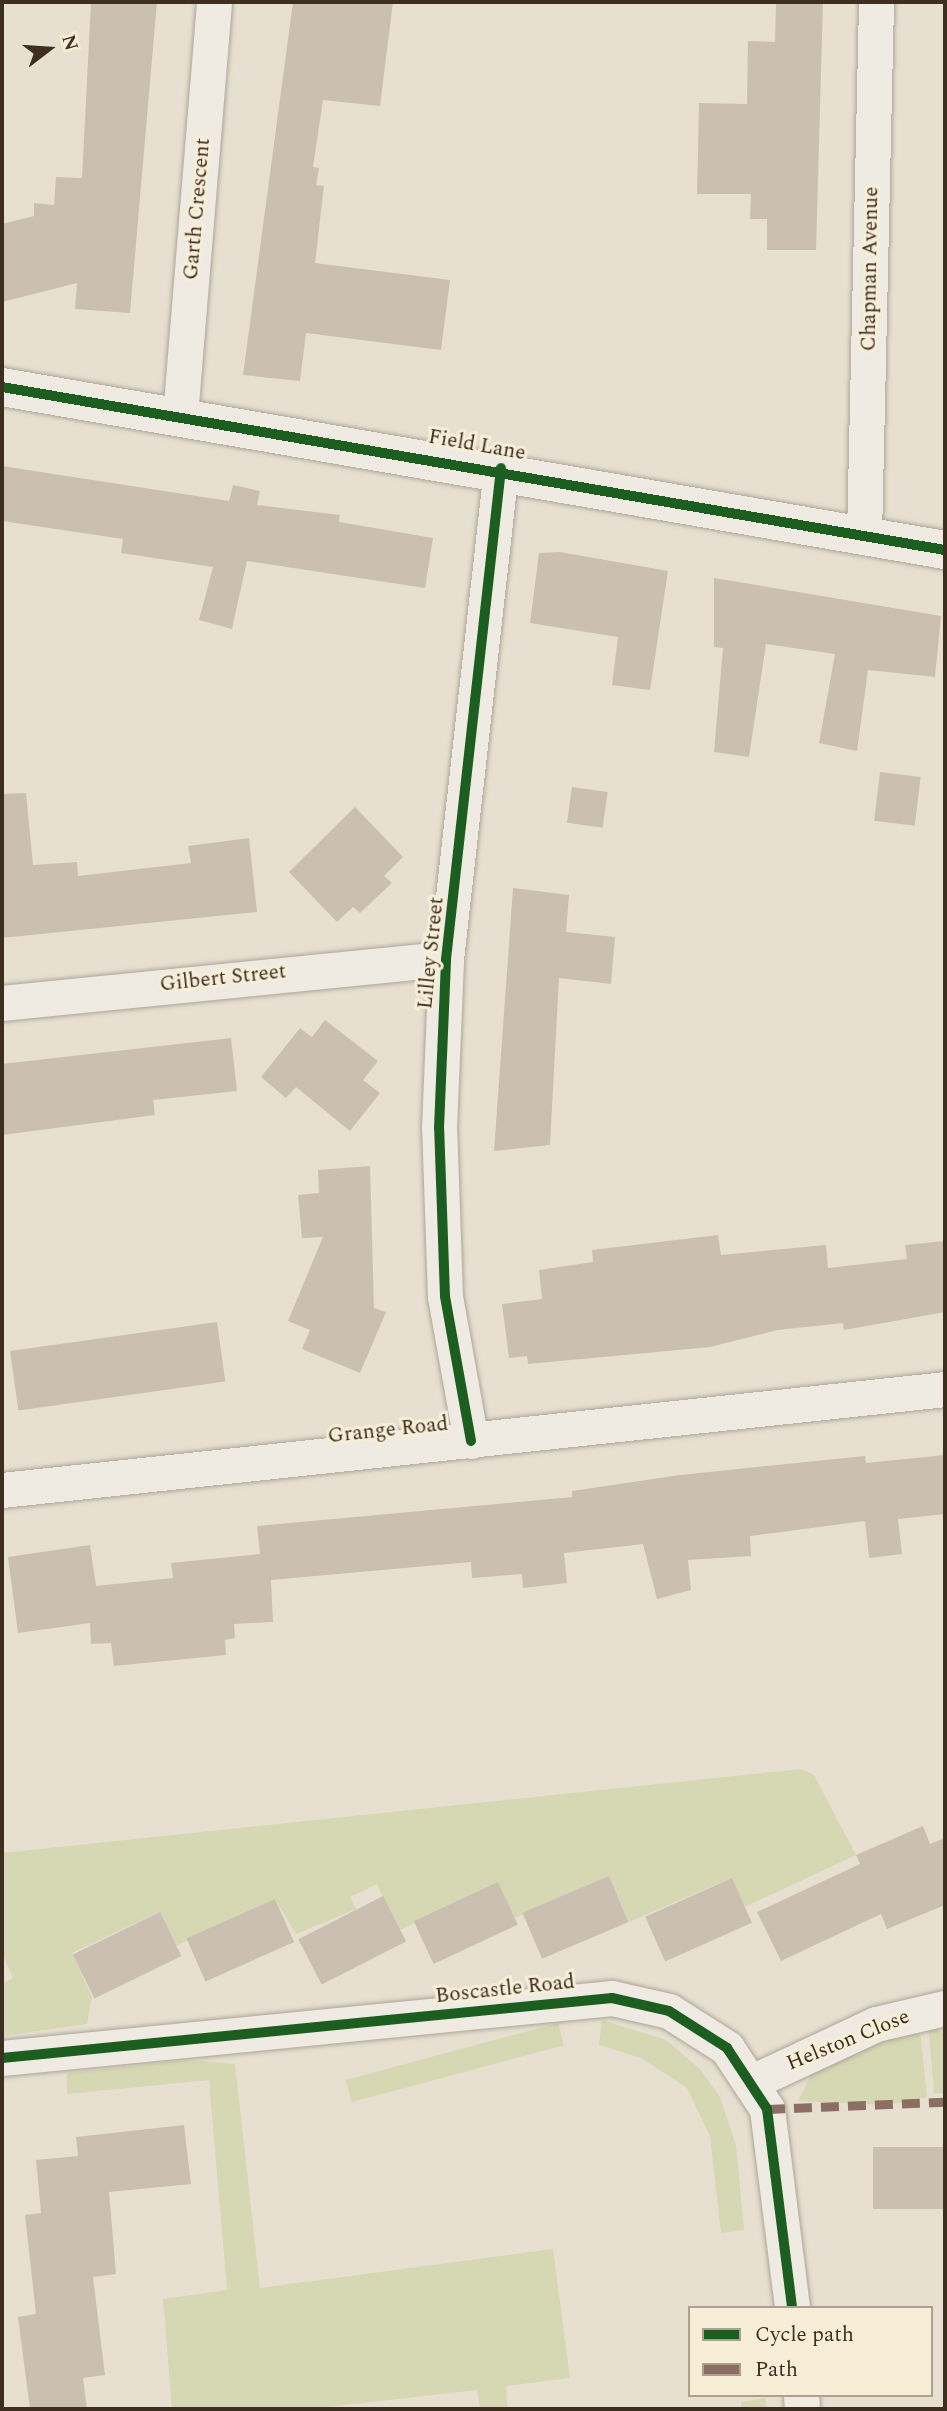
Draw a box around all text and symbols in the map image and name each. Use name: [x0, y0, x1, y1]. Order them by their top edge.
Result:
north arrow: [14, 14, 84, 84]
text: N: [53, 31, 86, 54]
street label: Garth Crescent: [178, 137, 216, 281]
street label: Chapman Avenue: [856, 187, 884, 351]
street label: Field Lane: [426, 424, 528, 466]
street label: Lilley Street: [413, 896, 449, 1010]
street label: Gilbert Street: [159, 959, 287, 997]
street label: Grange Road: [326, 1411, 450, 1449]
street label: Boscastle Road: [434, 1969, 576, 2009]
street label: Helston Close: [783, 2004, 913, 2076]
legend: [688, 2306, 933, 2397]
text: Cycle path: [755, 2319, 854, 2351]
text: Path: [755, 2354, 798, 2386]

